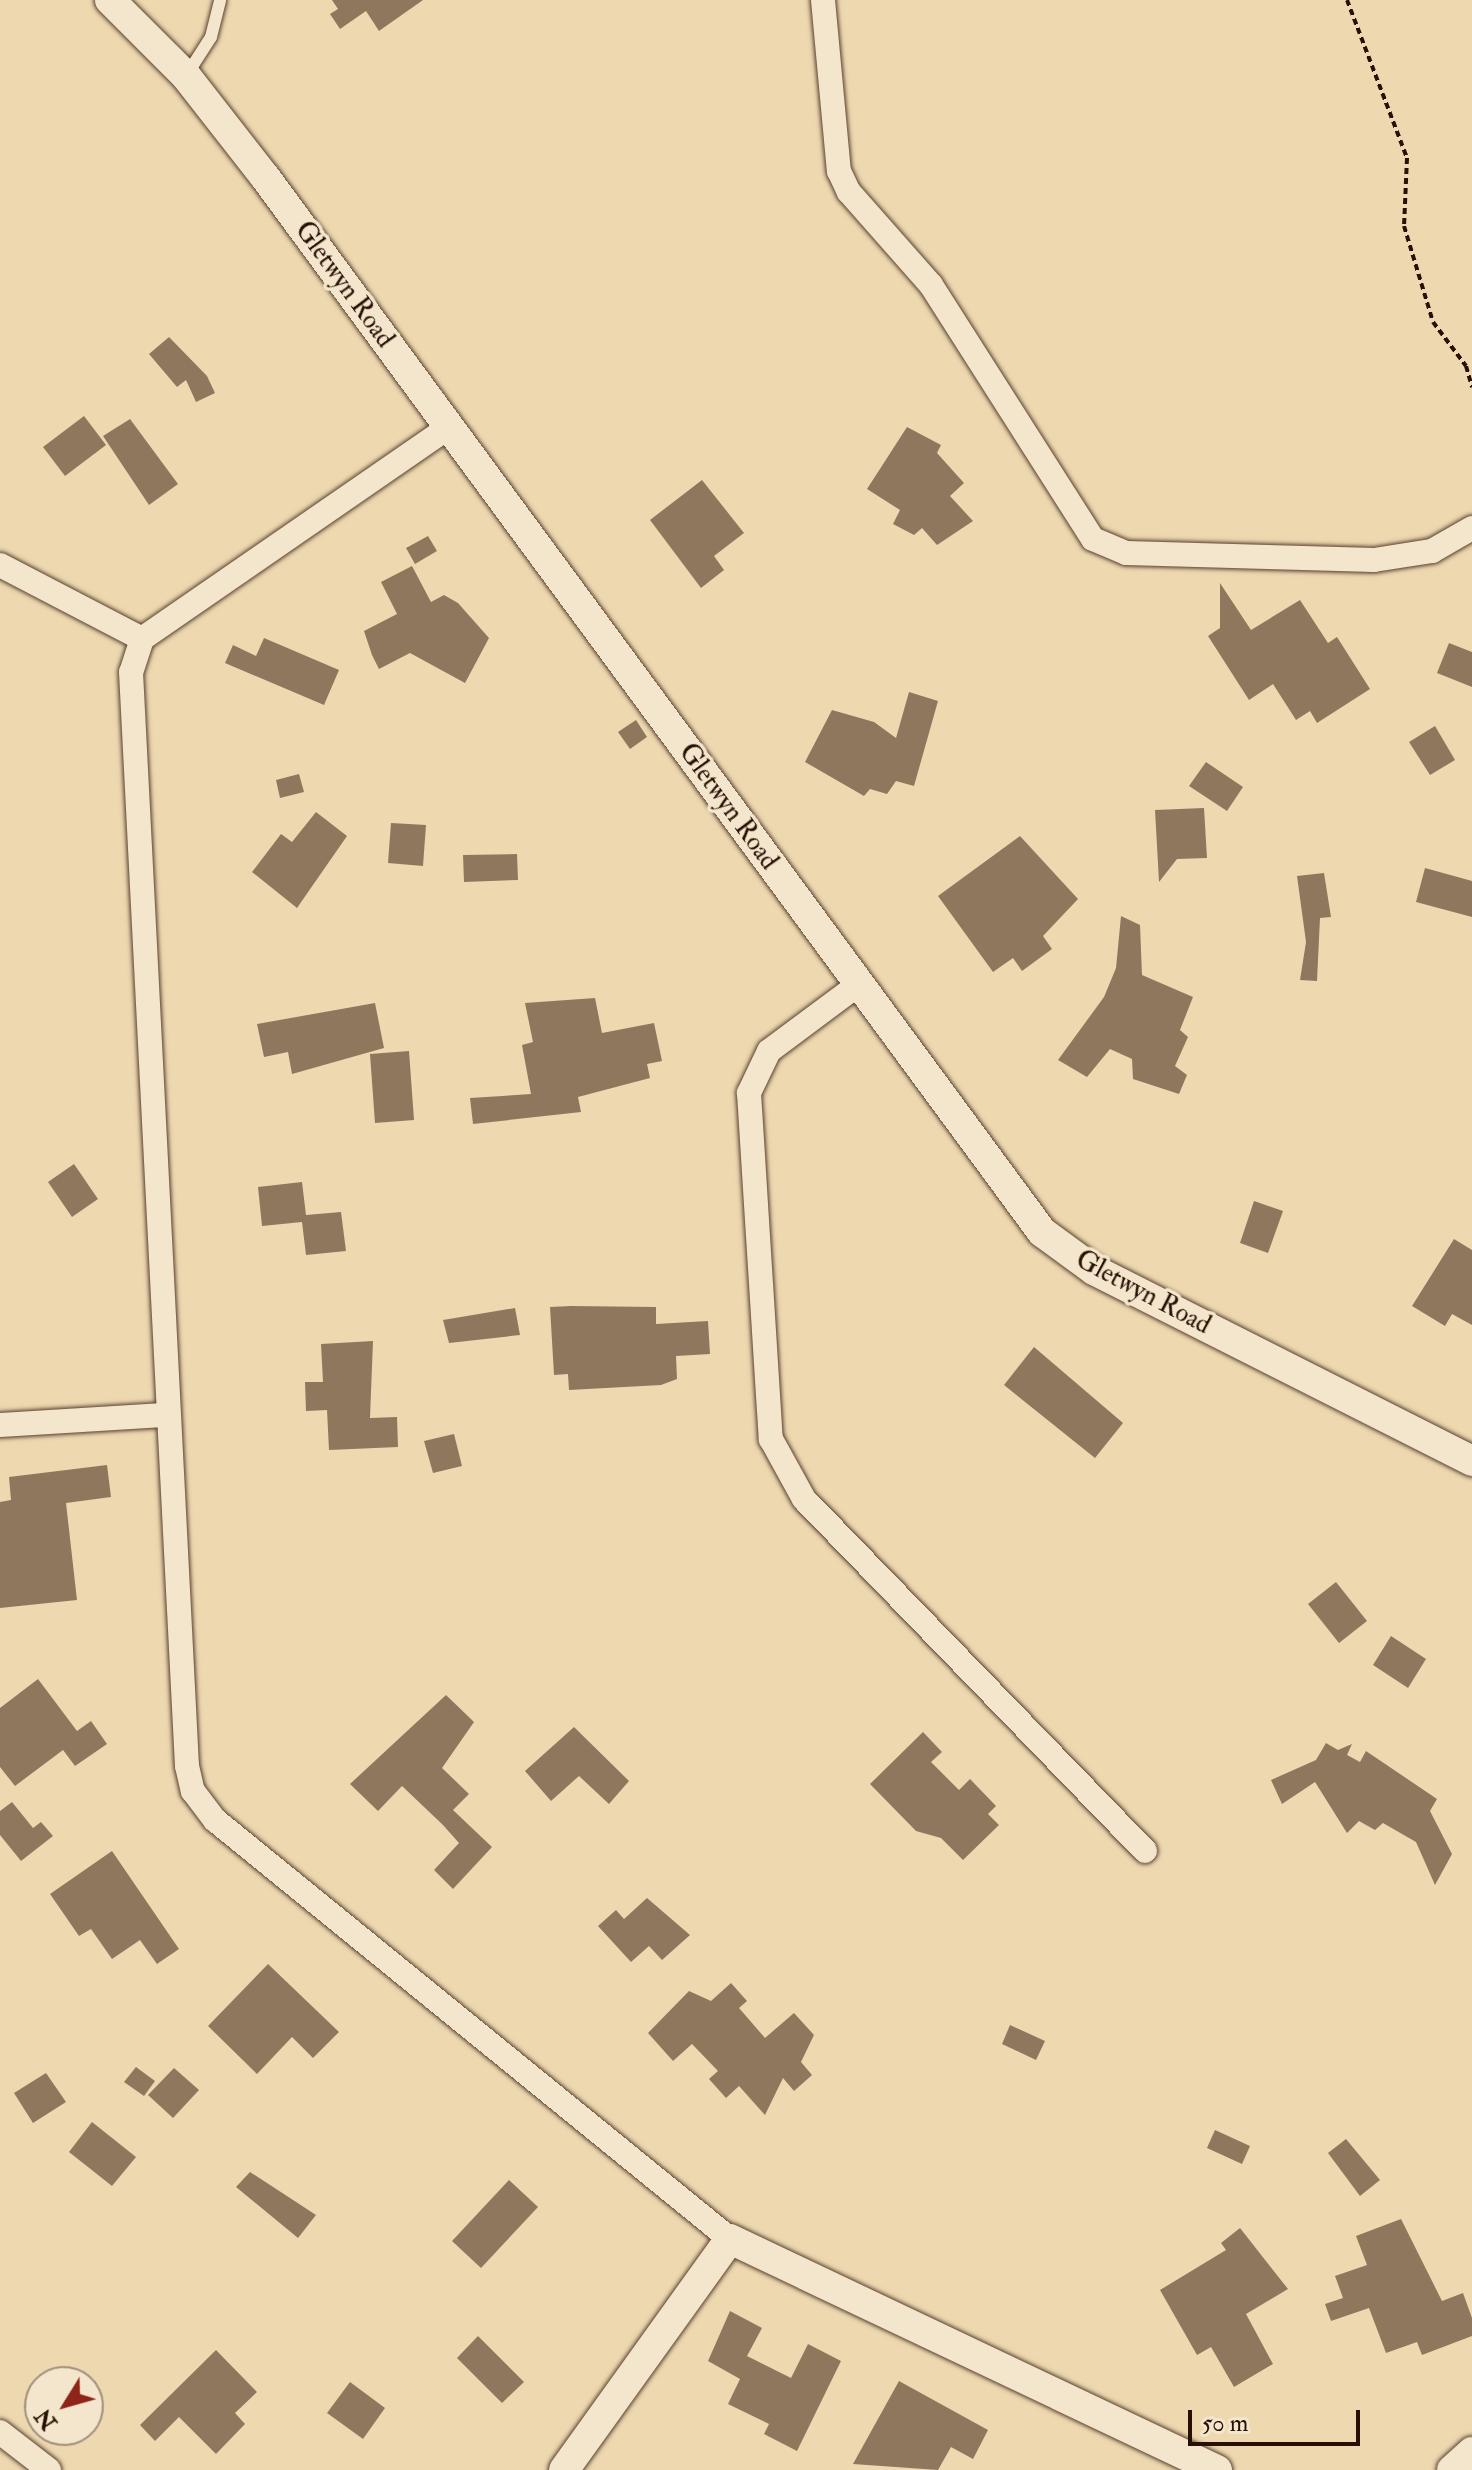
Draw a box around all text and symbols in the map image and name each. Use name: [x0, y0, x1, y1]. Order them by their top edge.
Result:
street label: Gletwyn Road: [288, 216, 400, 354]
street label: Gletwyn Road: [672, 738, 784, 876]
street label: Gletwyn Road: [1070, 1244, 1216, 1342]
north arrow: [24, 2366, 104, 2446]
scale bar: [1192, 2394, 1364, 2444]
text: N: [29, 2403, 64, 2436]
text: 50 m: [1202, 2408, 1248, 2439]

